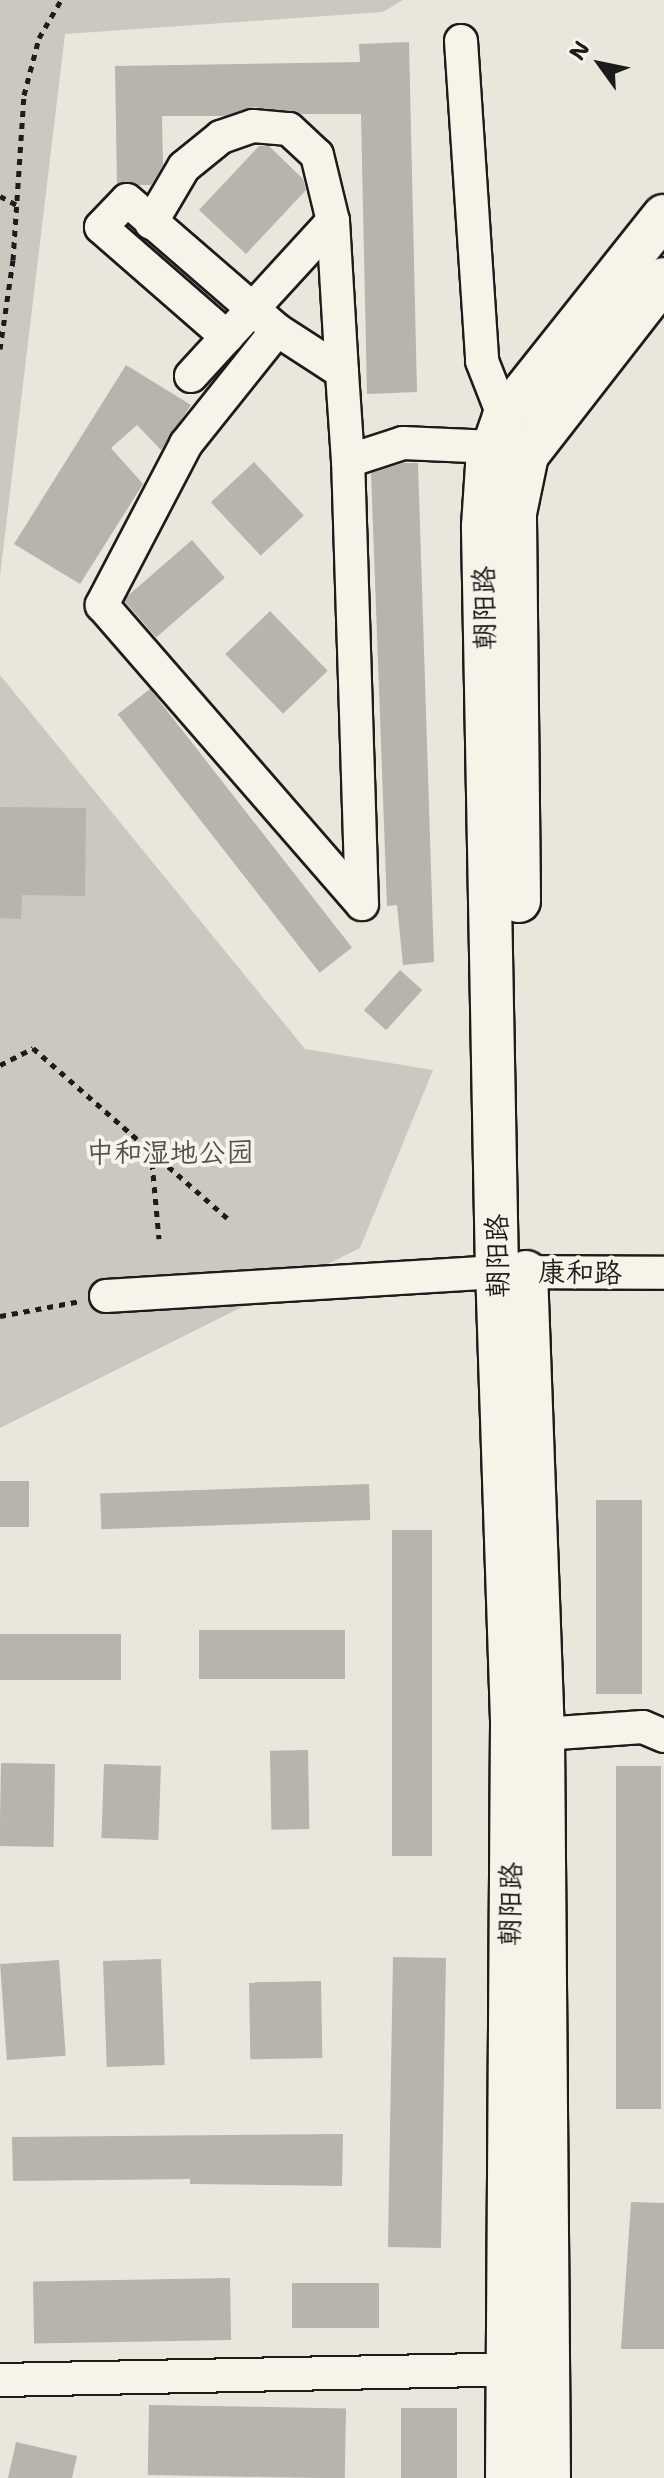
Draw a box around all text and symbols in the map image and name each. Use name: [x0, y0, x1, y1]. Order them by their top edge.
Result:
north arrow: [560, 24, 640, 104]
text: N: [563, 35, 596, 66]
street label: 朝阳路: [466, 566, 502, 650]
park label: 中和湿地公园: [86, 1135, 254, 1169]
street label: 朝阳路: [479, 1214, 515, 1298]
street label: 康和路: [538, 1254, 622, 1290]
street label: 朝阳路: [492, 1862, 528, 1946]

